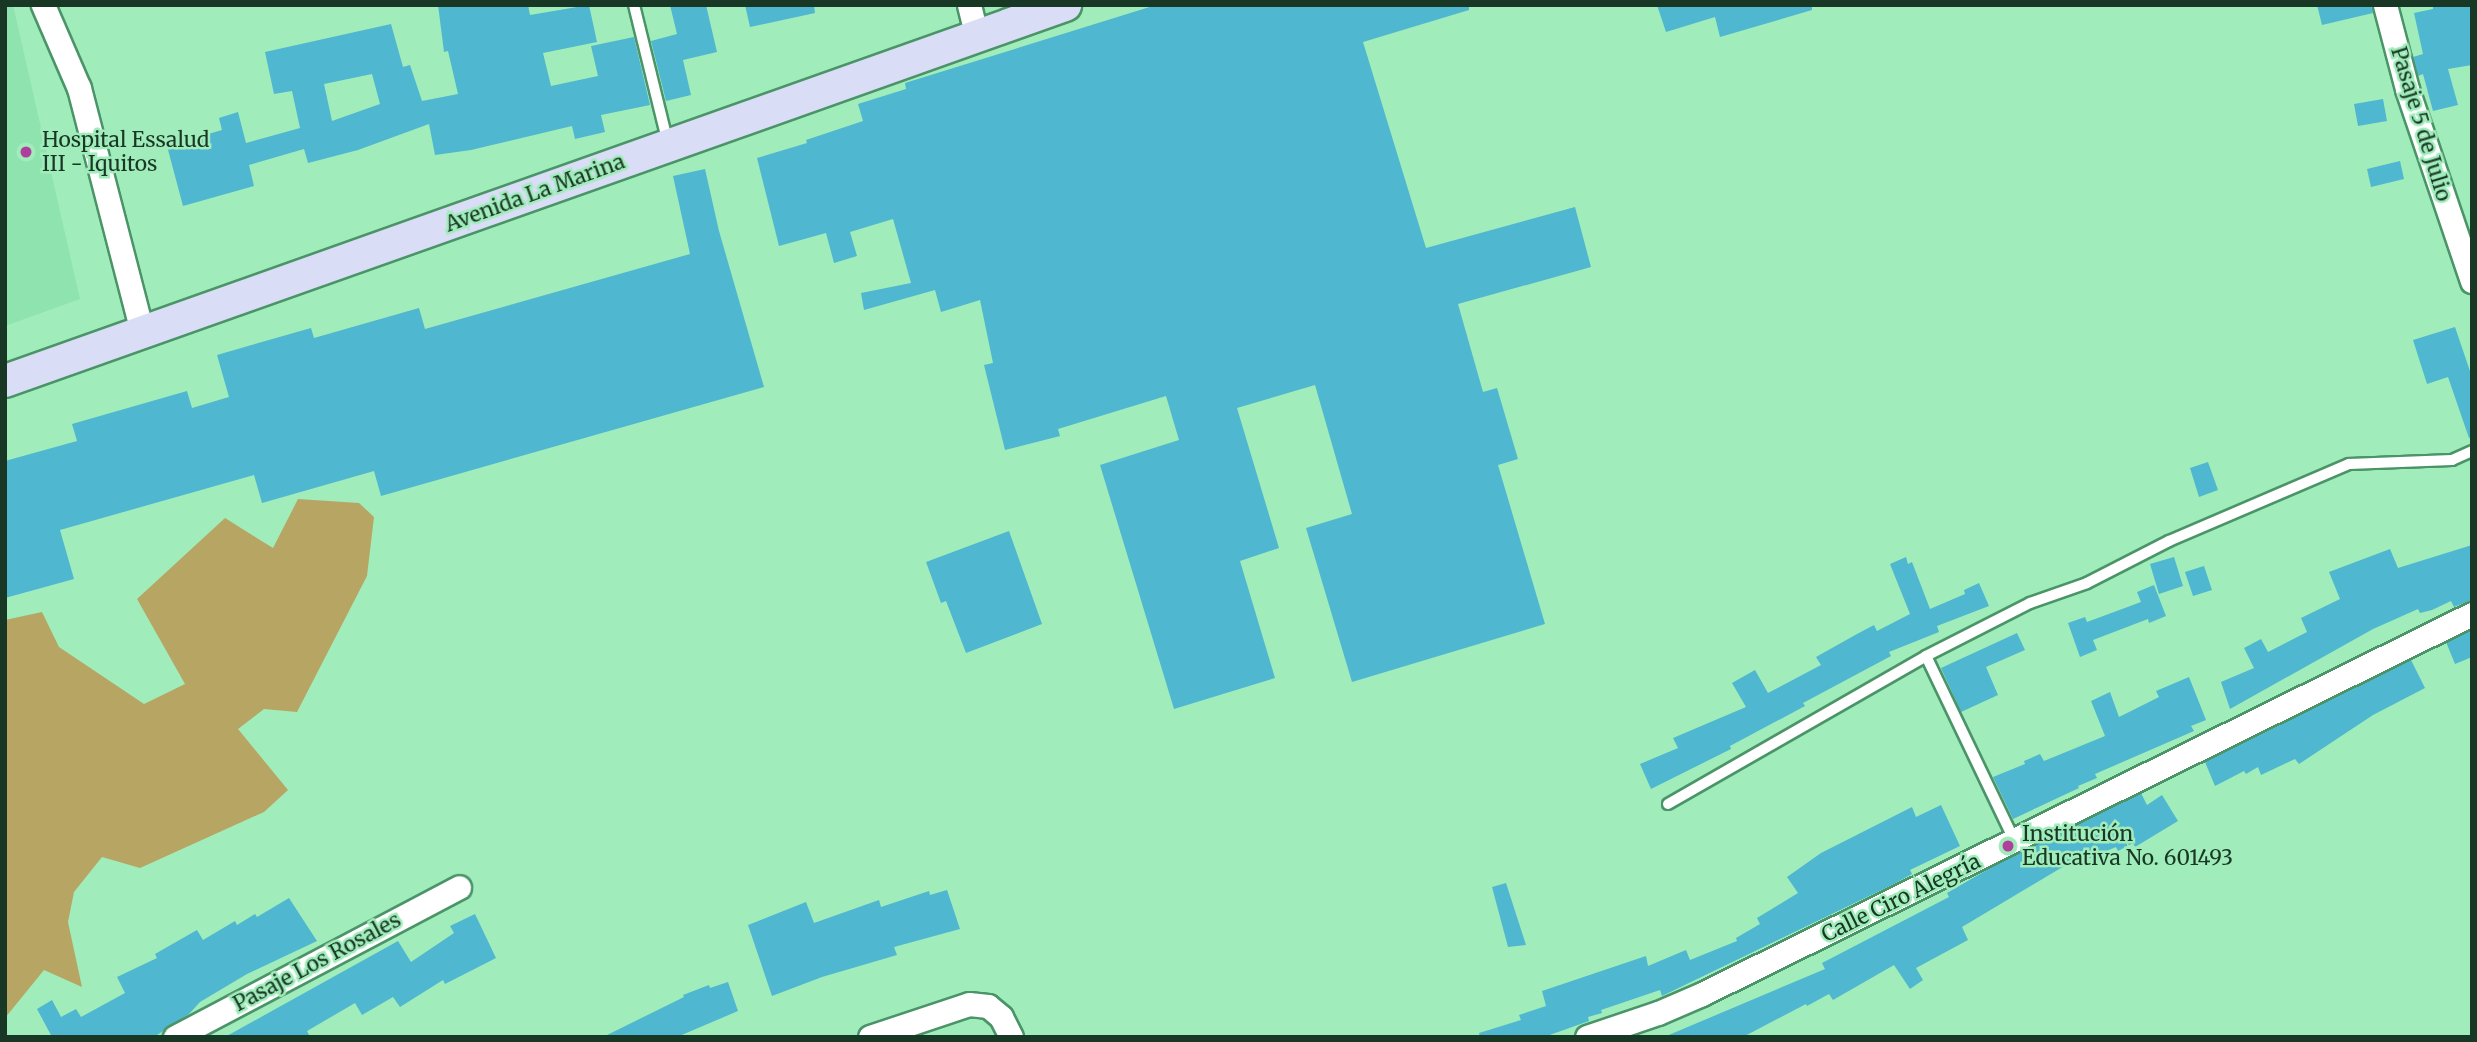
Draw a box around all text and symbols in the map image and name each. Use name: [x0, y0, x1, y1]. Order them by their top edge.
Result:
street label: Pasaje 5 de Julio: [2386, 44, 2456, 204]
place label: Hospital Essalud III - Iquitos: [42, 127, 209, 177]
marker: Hospital Essalud III - Iquitos: [16, 142, 36, 162]
street label: Avenida La Marina: [442, 149, 628, 237]
place label: Institución Educativa No. 601493: [2022, 821, 2233, 871]
marker: Institución Educativa No. 601493: [2000, 838, 2016, 854]
street label: Calle Ciro Alegría: [1817, 849, 1985, 947]
street label: Pasaje Los Rosales: [229, 907, 405, 1017]

